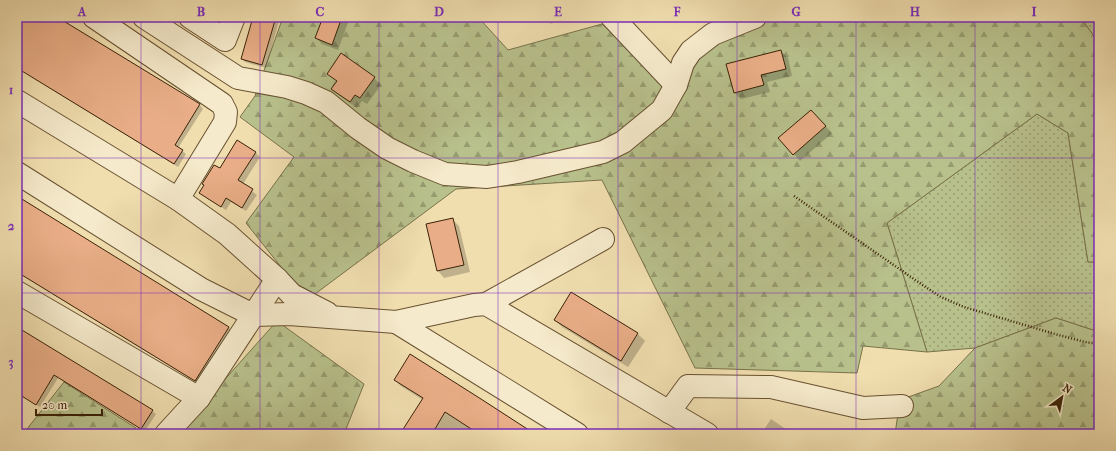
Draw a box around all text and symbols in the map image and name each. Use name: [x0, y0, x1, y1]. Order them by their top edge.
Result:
text: A: [77, 4, 87, 19]
text: B: [197, 4, 206, 19]
text: C: [316, 4, 325, 19]
text: D: [434, 4, 444, 19]
text: E: [554, 4, 562, 19]
text: F: [673, 4, 681, 19]
text: G: [791, 4, 801, 19]
text: H: [910, 4, 921, 19]
text: I: [1031, 4, 1037, 19]
text: 1: [9, 82, 14, 97]
text: 2: [8, 218, 15, 233]
text: 3: [8, 354, 14, 370]
north arrow: [1042, 377, 1082, 417]
text: N: [1060, 381, 1075, 397]
scale bar: [36, 391, 102, 417]
text: 20 m: [42, 398, 67, 412]

